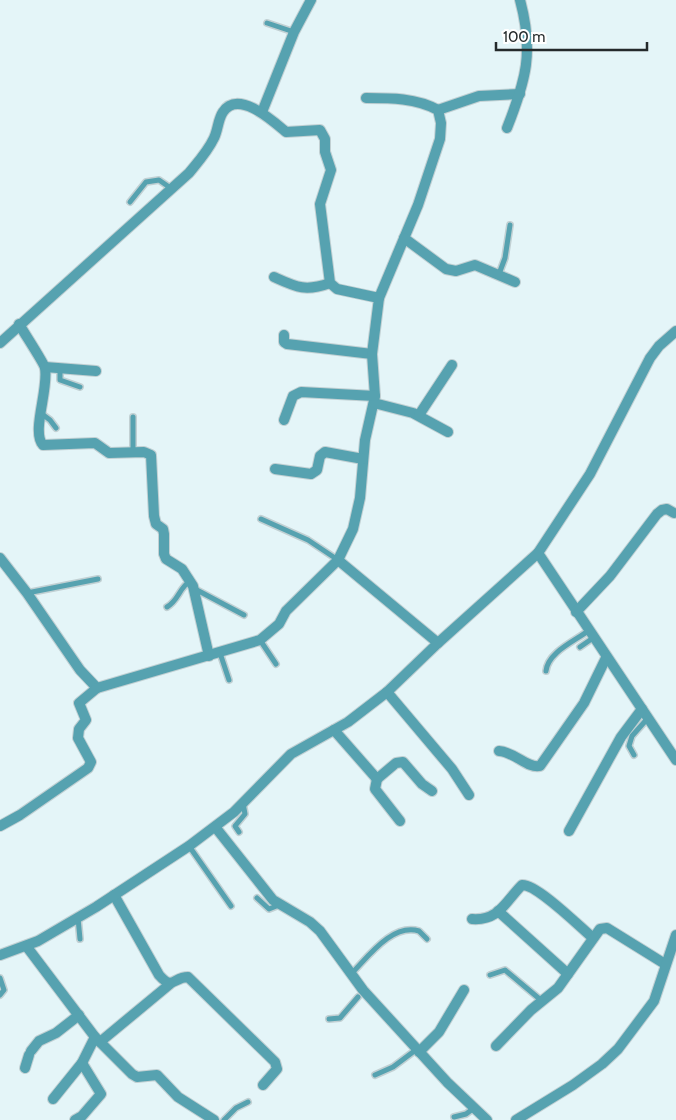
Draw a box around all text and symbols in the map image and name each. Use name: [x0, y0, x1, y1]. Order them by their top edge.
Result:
scale bar: [496, 20, 647, 52]
text: 100 m: [503, 28, 545, 46]

